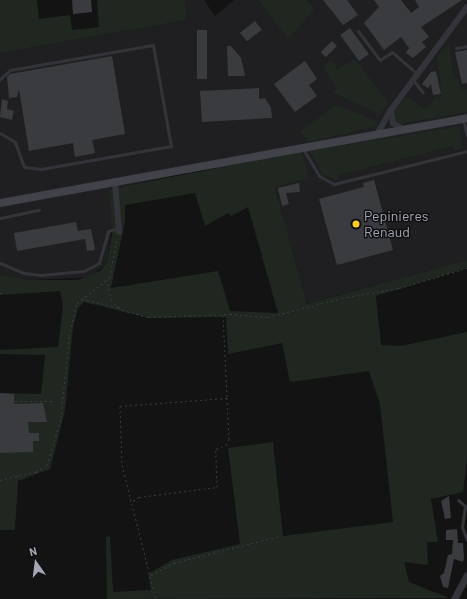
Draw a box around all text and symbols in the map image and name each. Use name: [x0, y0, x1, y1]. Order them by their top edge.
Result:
place label: Pepinieres Renaud: [364, 208, 428, 240]
marker: Pepinieres Renaud: [351, 219, 361, 229]
north arrow: [16, 543, 56, 583]
text: N: [28, 544, 38, 558]

